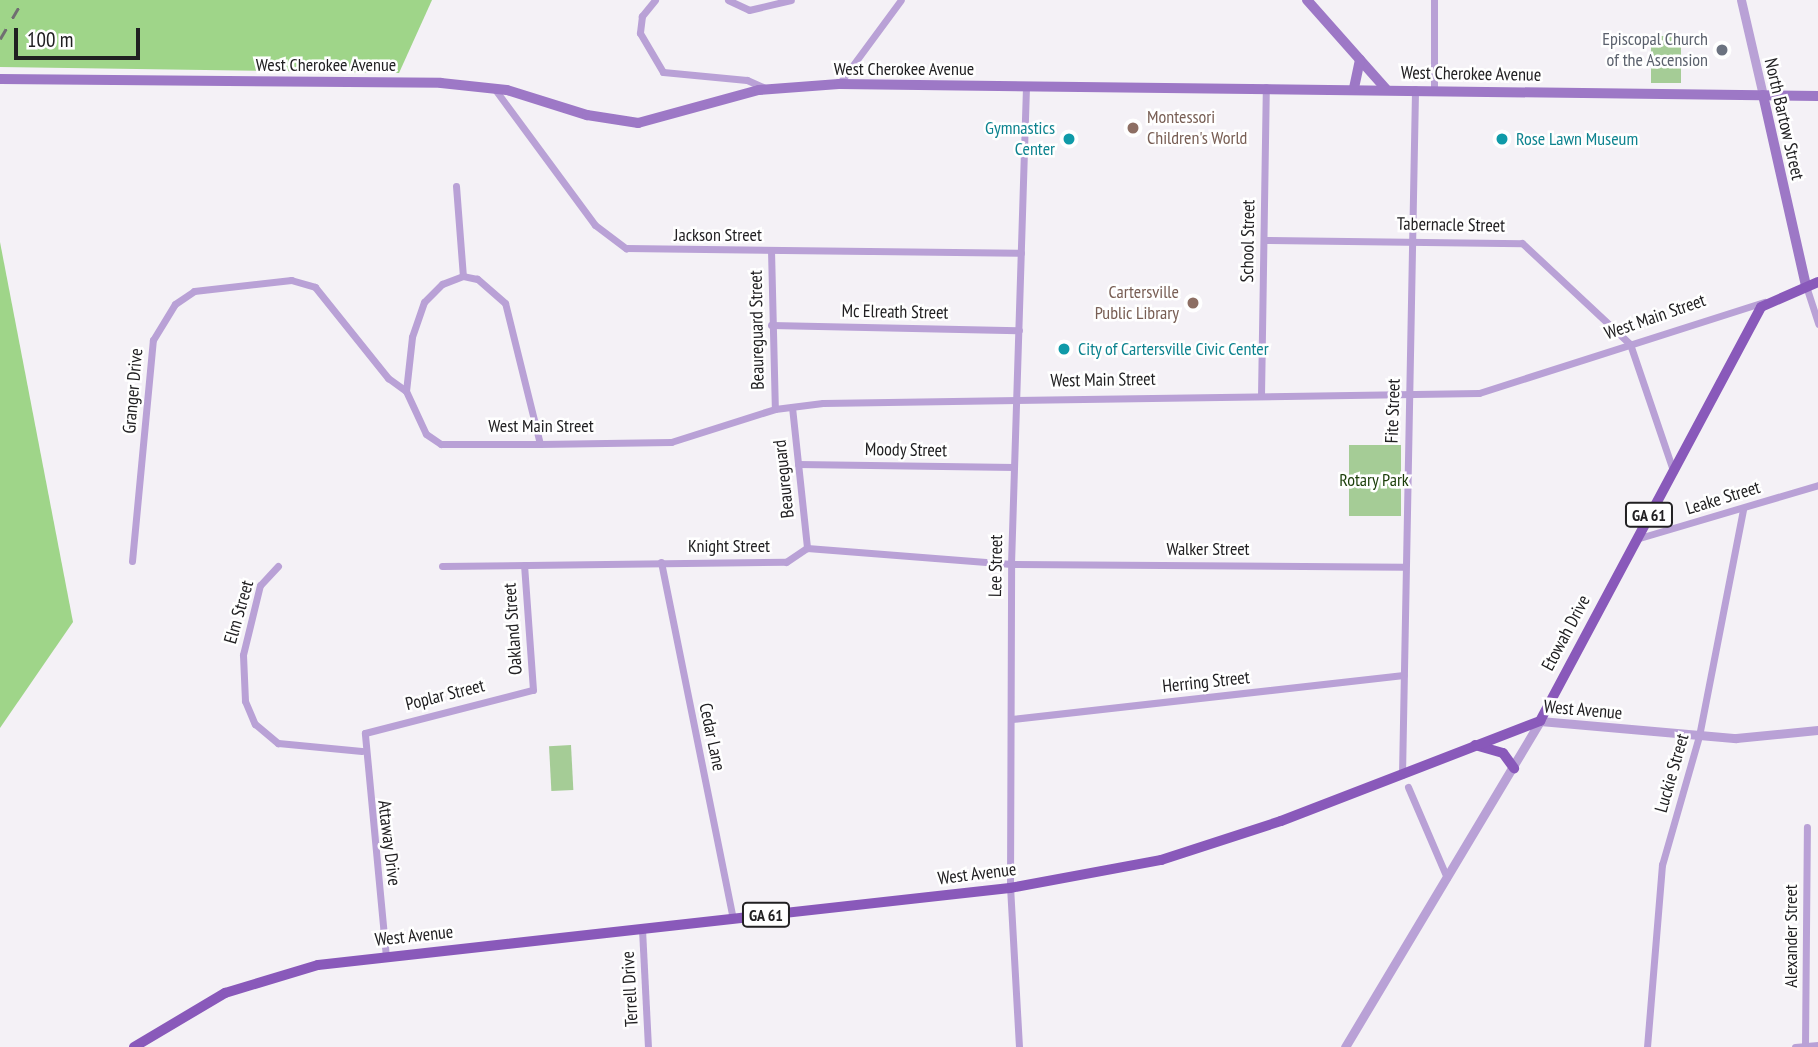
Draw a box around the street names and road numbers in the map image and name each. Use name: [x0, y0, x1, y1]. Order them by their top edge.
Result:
street label: West Cherokee Avenue: [256, 54, 396, 76]
street label: North Bartow Street: [1759, 56, 1809, 182]
street label: West Cherokee Avenue: [834, 58, 974, 80]
street label: West Cherokee Avenue: [1400, 62, 1542, 86]
street label: School Street: [1236, 199, 1260, 283]
street label: Tabernacle Street: [1397, 213, 1505, 237]
street label: Jackson Street: [674, 224, 762, 246]
street label: Beaureguard Street: [745, 270, 769, 390]
street label: West Main Street: [1602, 290, 1708, 344]
street label: Mc Elreath Street: [841, 300, 949, 324]
street label: Granger Drive: [119, 347, 147, 435]
street label: West Main Street: [1050, 368, 1156, 392]
street label: Fite Street: [1381, 378, 1405, 444]
street label: West Main Street: [488, 415, 594, 437]
street label: Moody Street: [864, 438, 948, 462]
street label: Beaureguard: [769, 439, 799, 519]
street label: Leake Street: [1683, 476, 1763, 520]
road number: GA 61: [1624, 502, 1674, 528]
street label: Knight Street: [688, 535, 770, 557]
street label: Lee Street: [985, 535, 1007, 597]
street label: Walker Street: [1166, 538, 1250, 560]
street label: Elm Street: [220, 578, 258, 646]
street label: Oakland Street: [499, 582, 527, 676]
street label: Etowah Drive: [1537, 592, 1595, 674]
street label: Herring Street: [1161, 667, 1251, 697]
street label: Poplar Street: [403, 675, 487, 715]
street label: West Avenue: [1543, 696, 1623, 724]
street label: Cedar Lane: [694, 701, 730, 773]
street label: Luckie Street: [1650, 731, 1694, 815]
street label: Attaway Drive: [373, 799, 405, 887]
street label: West Avenue: [936, 858, 1018, 890]
street label: Alexander Street: [1780, 884, 1802, 988]
road number: GA 61: [742, 903, 790, 928]
street label: West Avenue: [373, 921, 455, 951]
street label: Terrell Drive: [617, 951, 643, 1027]

